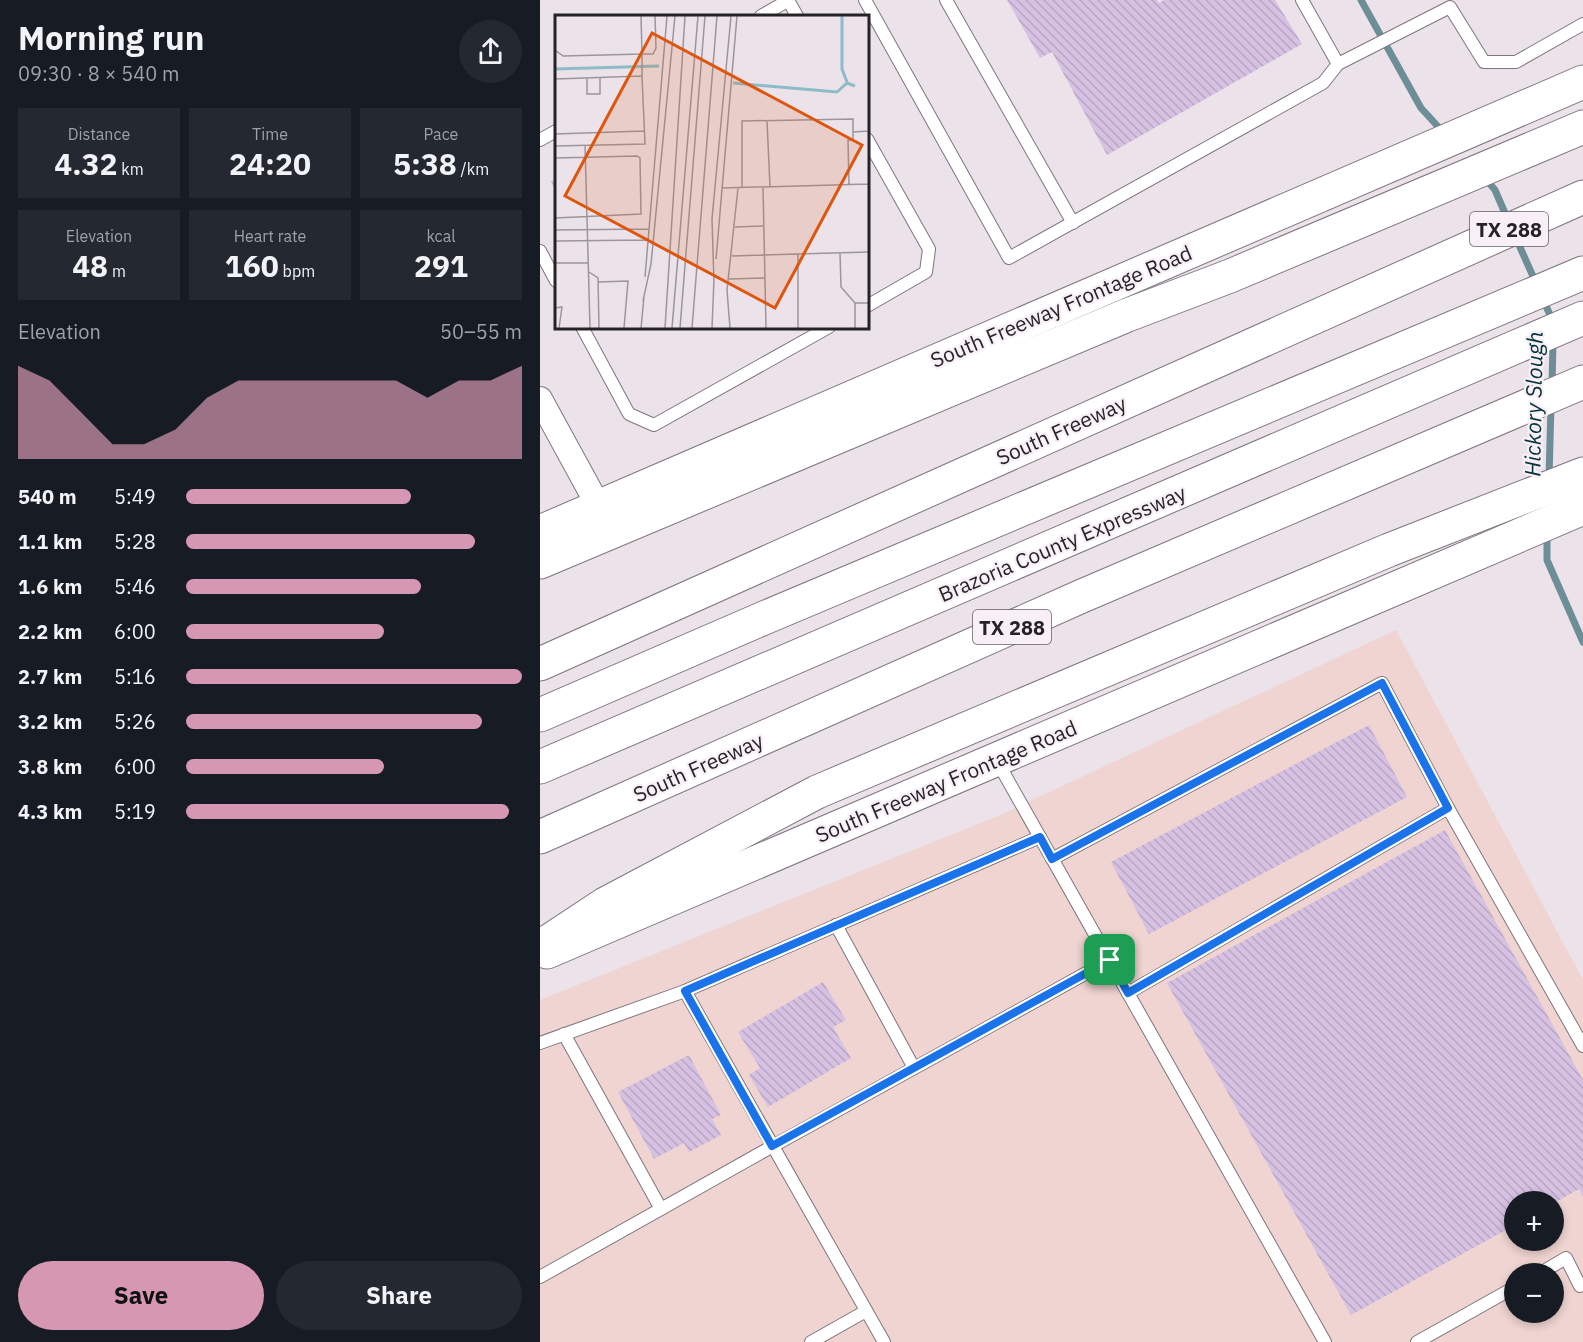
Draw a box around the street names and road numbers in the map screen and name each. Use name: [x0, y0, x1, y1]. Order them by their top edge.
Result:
road number: TX 288: [1470, 212, 1548, 246]
street label: South Freeway Frontage Road: [926, 238, 1196, 374]
street label: South Freeway: [992, 389, 1131, 471]
street label: Brazoria County Expressway: [934, 478, 1191, 608]
road number: TX 288: [973, 610, 1051, 644]
street label: South Freeway Frontage Road: [811, 713, 1081, 849]
street label: South Freeway: [629, 726, 768, 808]

